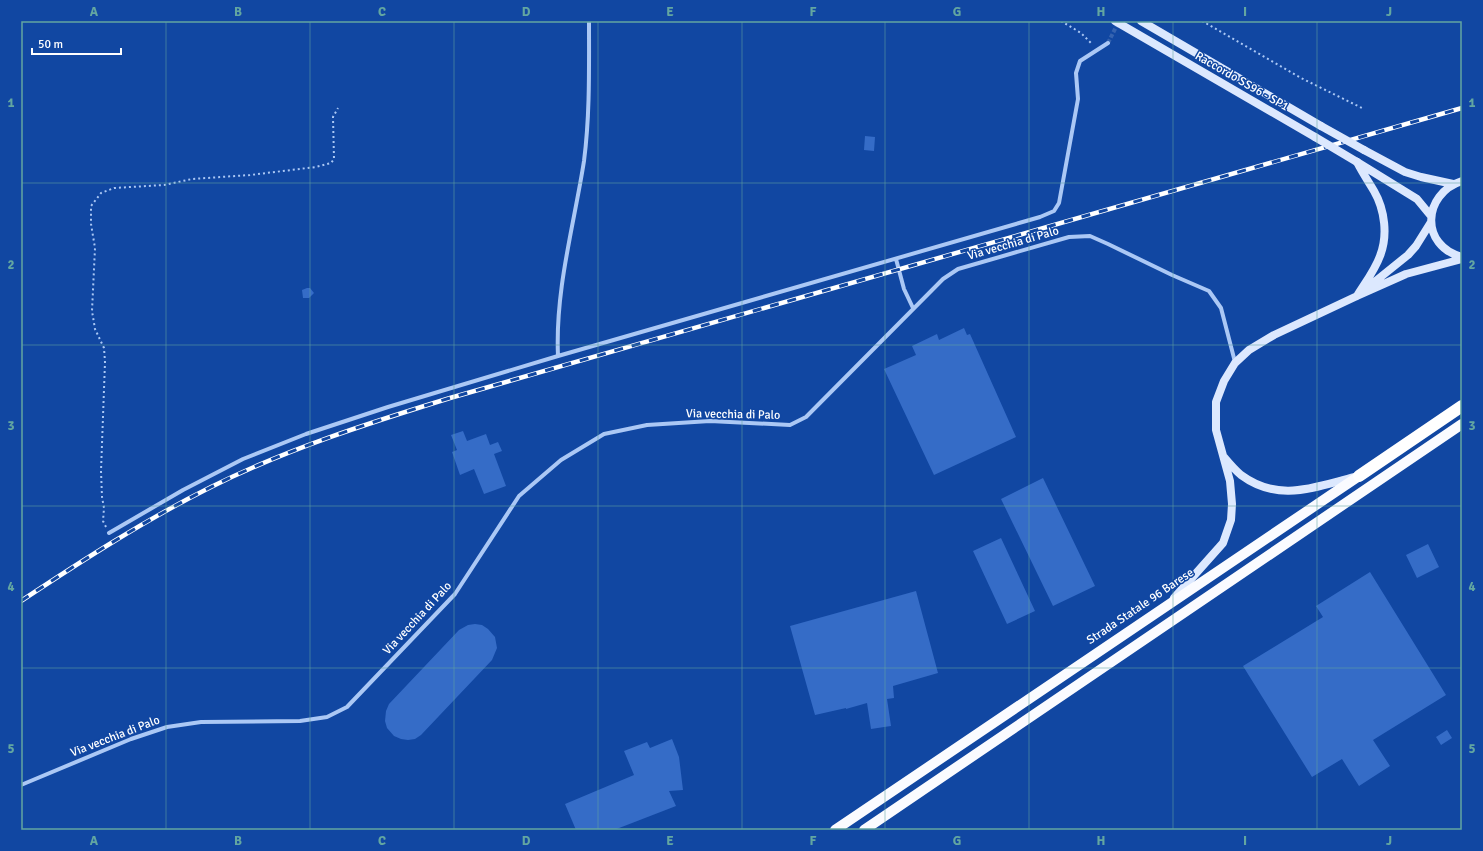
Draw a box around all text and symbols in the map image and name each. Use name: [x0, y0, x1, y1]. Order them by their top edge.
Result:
text: A: [90, 4, 99, 20]
text: B: [234, 4, 242, 20]
text: C: [378, 4, 386, 20]
text: D: [522, 4, 531, 20]
text: E: [666, 4, 674, 20]
text: F: [810, 4, 817, 20]
text: G: [953, 4, 961, 20]
text: H: [1097, 4, 1105, 20]
text: I: [1243, 4, 1247, 20]
text: J: [1386, 4, 1392, 20]
scale bar: [32, 30, 121, 56]
text: 50 m: [38, 37, 63, 52]
street label: Raccordo SS96 - SP1: [1192, 48, 1291, 114]
text: 1: [7, 95, 15, 111]
text: 1: [1468, 95, 1476, 111]
street label: Via vecchia di Palo: [966, 223, 1061, 264]
text: 2: [7, 257, 15, 273]
text: 2: [1468, 257, 1476, 273]
street label: Via vecchia di Palo: [686, 406, 780, 423]
text: 3: [7, 418, 15, 434]
text: 3: [1468, 418, 1476, 434]
street label: Strada Statale 96 Barese: [1084, 565, 1197, 648]
text: 4: [7, 579, 15, 595]
street label: Via vecchia di Palo: [380, 579, 455, 658]
text: 4: [1468, 579, 1476, 595]
street label: Via vecchia di Palo: [68, 713, 162, 760]
text: 5: [7, 741, 15, 757]
text: 5: [1468, 741, 1476, 757]
text: A: [90, 833, 99, 849]
text: B: [234, 833, 242, 849]
text: C: [378, 833, 386, 849]
text: D: [522, 833, 531, 849]
text: E: [666, 833, 674, 849]
text: F: [810, 833, 817, 849]
text: G: [953, 833, 961, 849]
text: H: [1097, 833, 1105, 849]
text: I: [1243, 833, 1247, 849]
text: J: [1386, 833, 1392, 849]

